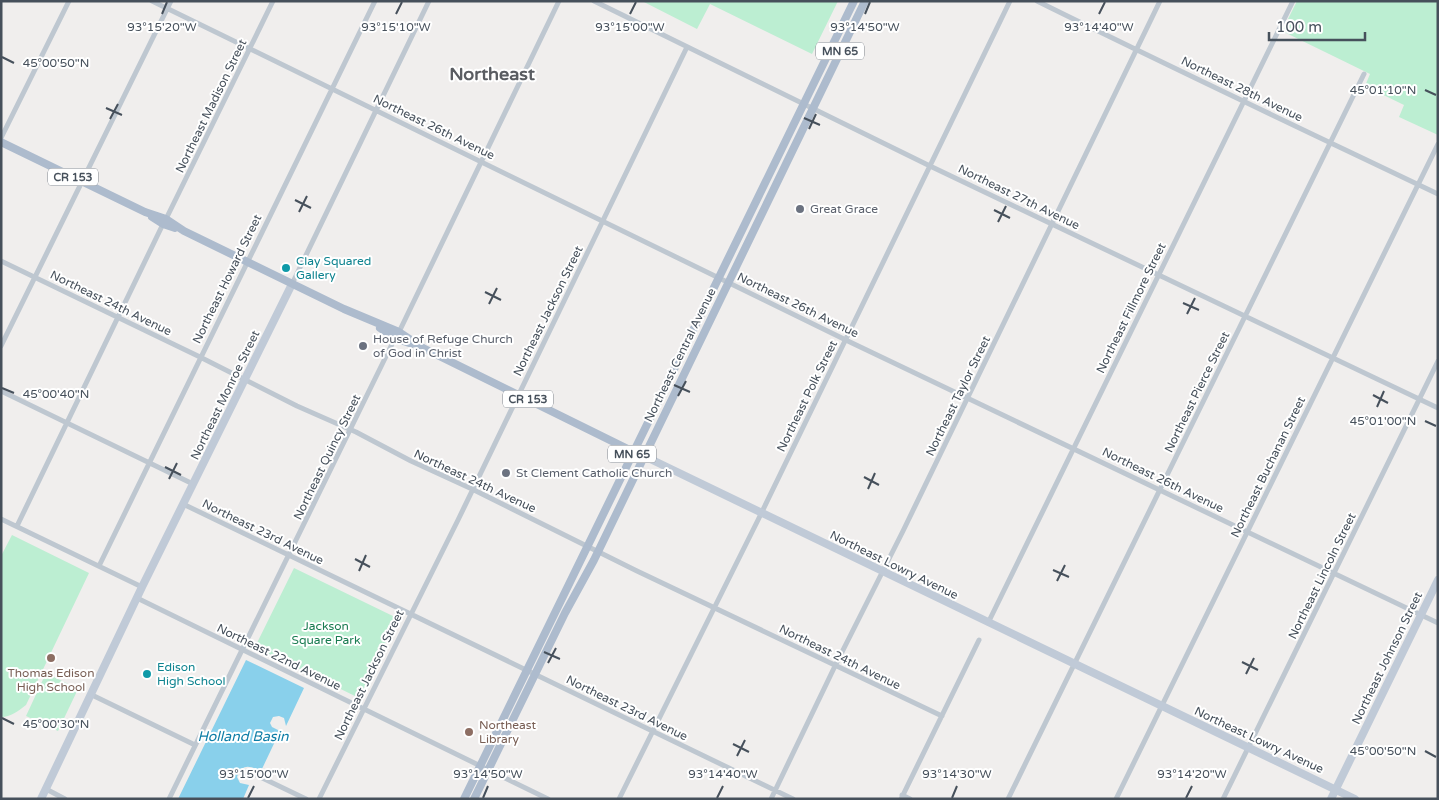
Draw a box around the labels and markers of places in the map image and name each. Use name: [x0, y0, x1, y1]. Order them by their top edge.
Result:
place label: Great Grace: [810, 202, 878, 216]
marker: Great Grace: [794, 203, 806, 215]
place label: Clay Squared Gallery: [296, 254, 371, 282]
marker: Clay Squared Gallery: [280, 262, 292, 274]
place label: House of Refuge Church of God in Christ: [373, 332, 513, 360]
marker: House of Refuge Church of God in Christ: [357, 340, 369, 352]
place label: St Clement Catholic Church: [516, 466, 672, 480]
marker: St Clement Catholic Church: [500, 467, 512, 479]
marker: Thomas Edison High School: [45, 652, 57, 664]
place label: Edison High School: [157, 660, 226, 688]
place label: Thomas Edison High School: [8, 666, 94, 694]
marker: Edison High School: [141, 668, 153, 680]
place label: Northeast Library: [479, 718, 537, 746]
marker: Northeast Library: [463, 726, 475, 738]

